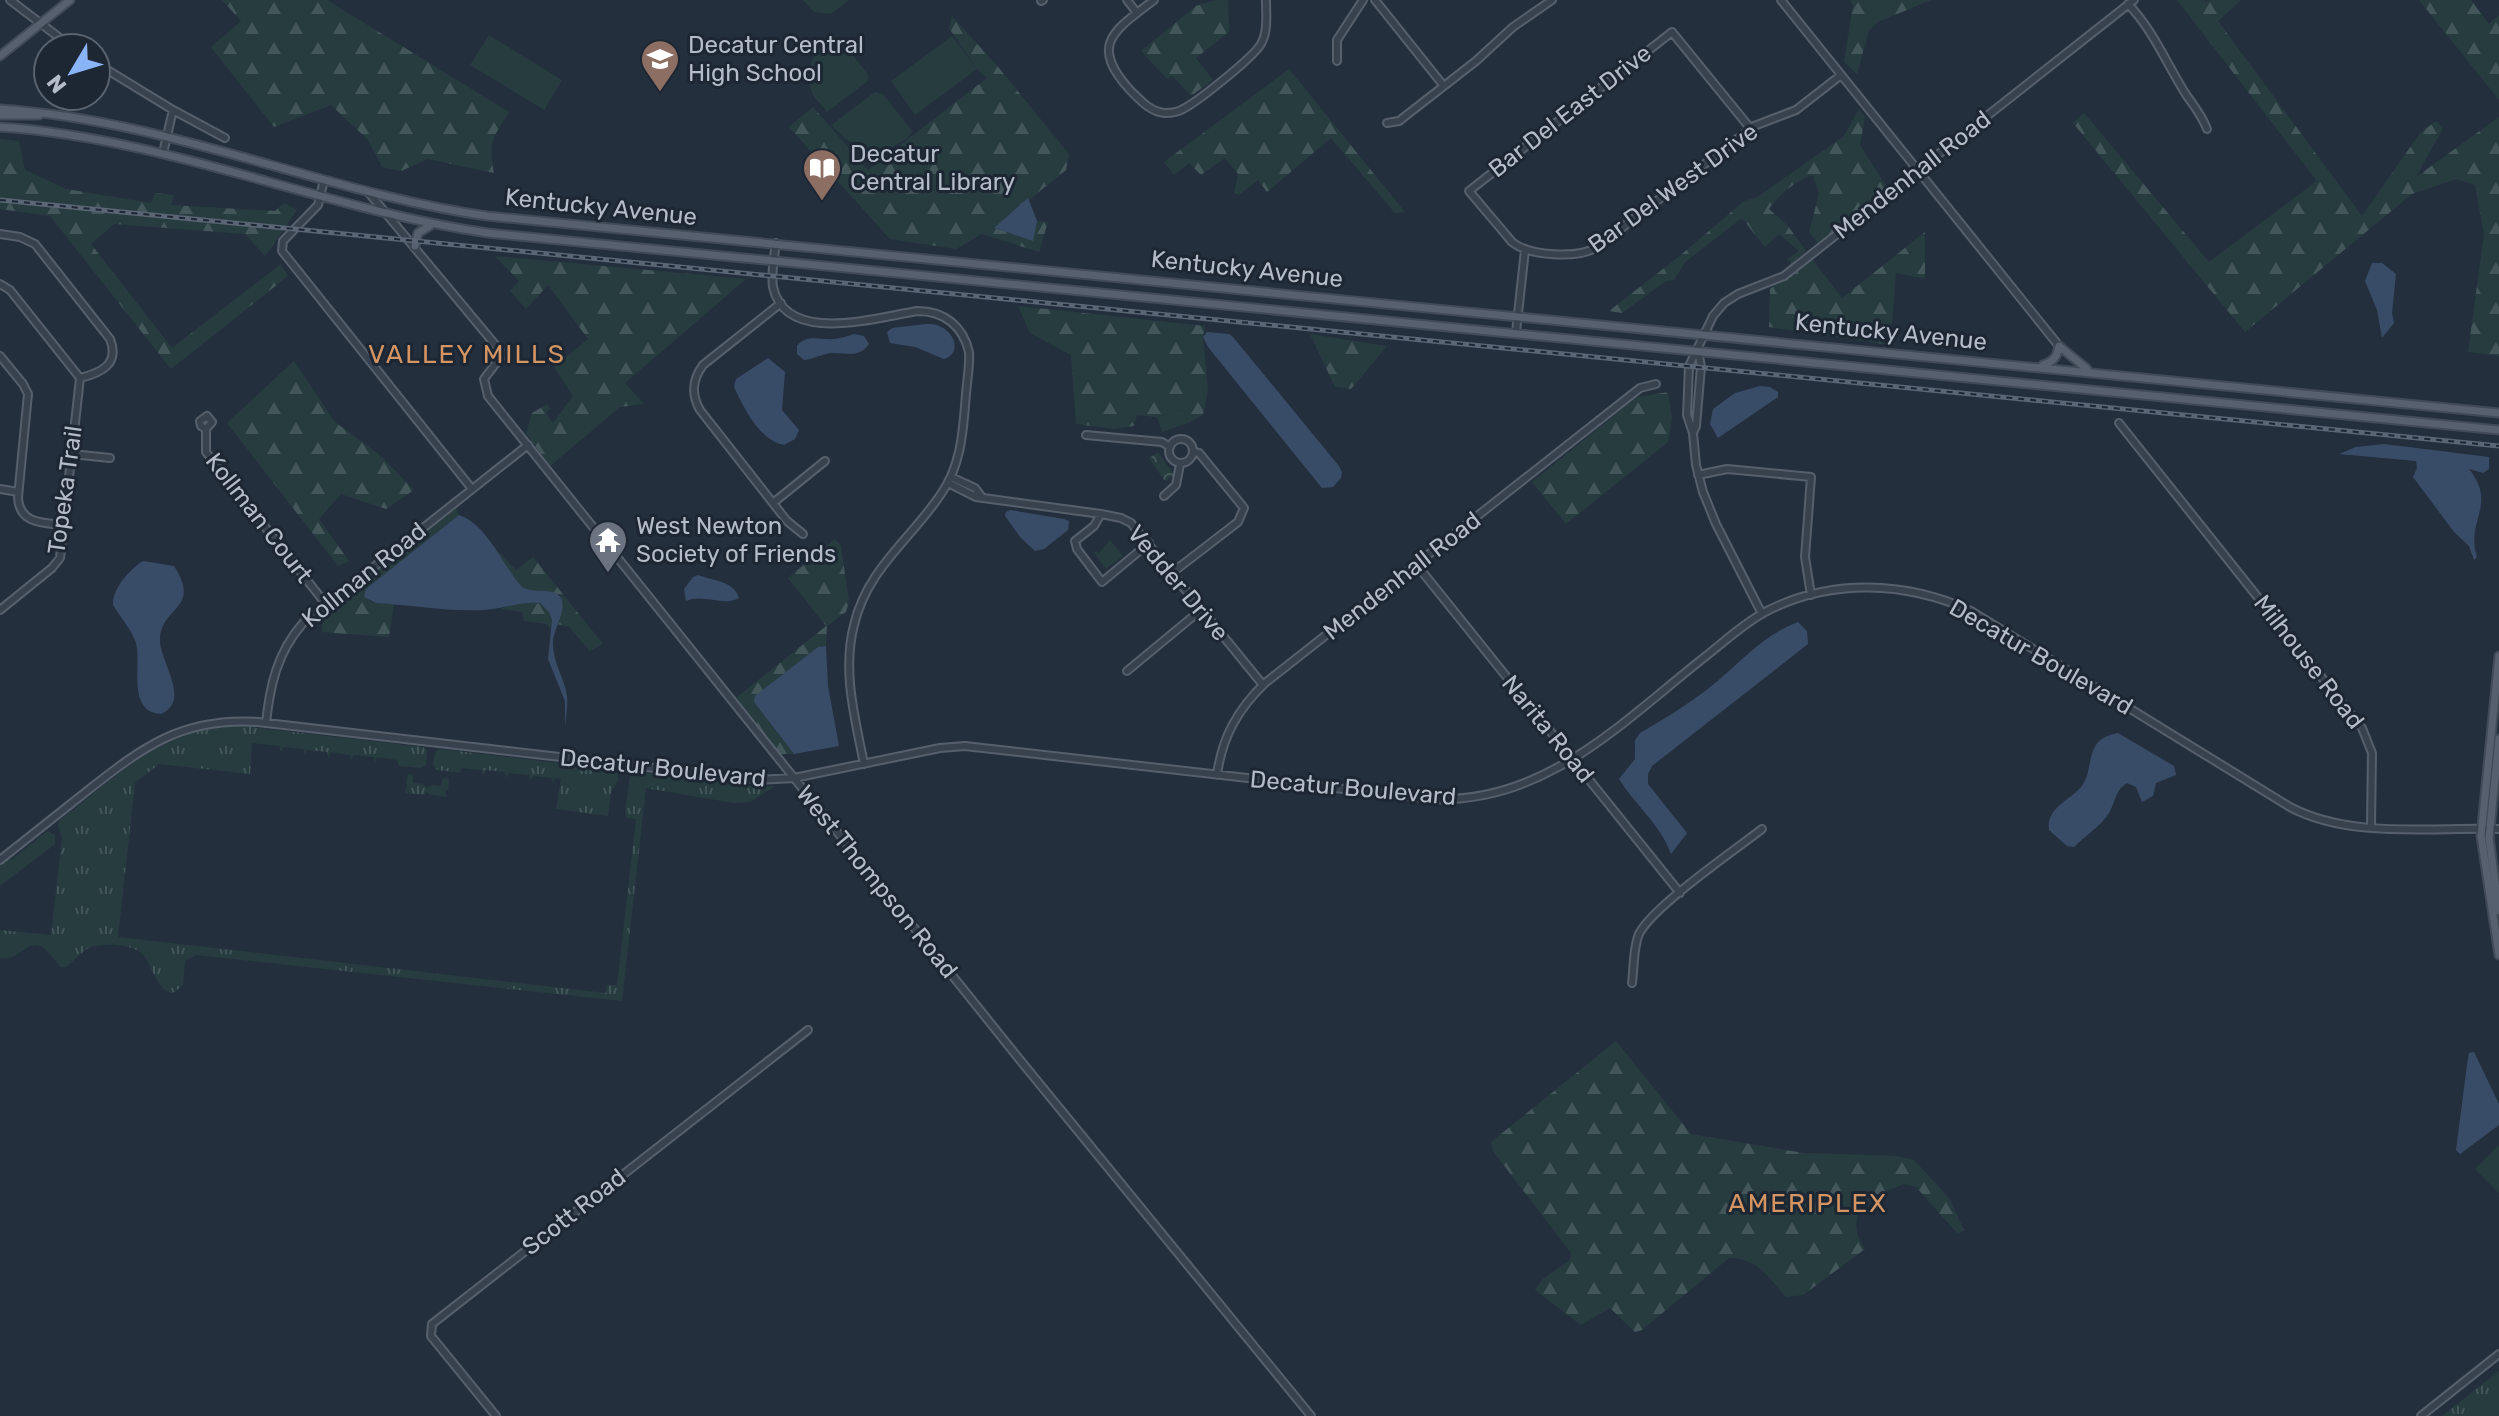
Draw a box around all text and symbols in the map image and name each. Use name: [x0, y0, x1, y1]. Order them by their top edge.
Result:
place label: Decatur Central High School: [688, 31, 864, 87]
north arrow: [32, 32, 112, 112]
school or university icon: Decatur Central High School: [639, 38, 681, 93]
street label: Bar Del East Drive: [1483, 39, 1657, 183]
text: N: [41, 69, 72, 99]
street label: Mendenhall Road: [1828, 105, 1996, 245]
street label: Bar Del West Drive: [1583, 117, 1763, 259]
place label: Decatur Central Library: [850, 140, 1015, 196]
library icon: Decatur Central Library: [801, 147, 843, 202]
street label: Kentucky Avenue: [504, 183, 698, 231]
street label: Kentucky Avenue: [1150, 245, 1344, 293]
street label: Kentucky Avenue: [1794, 308, 1988, 356]
district label: VALLEY MILLS: [368, 339, 566, 370]
street label: Topeka Trail: [42, 424, 88, 556]
street label: Kollman Court: [200, 448, 318, 588]
street label: Mendenhall Road: [1318, 506, 1486, 646]
place label: West Newton Society of Friends: [636, 512, 836, 568]
street label: Kollman Road: [296, 517, 432, 633]
temple icon: West Newton Society of Friends: [587, 519, 629, 574]
street label: Vedder Drive: [1122, 520, 1234, 646]
street label: Milhouse Road: [2248, 590, 2370, 734]
street label: Decatur Boulevard: [1944, 593, 2138, 721]
street label: Narita Road: [1496, 670, 1600, 788]
street label: Decatur Boulevard: [559, 743, 767, 793]
street label: Decatur Boulevard: [1249, 765, 1457, 811]
street label: West Thompson Road: [791, 780, 963, 984]
street label: Scott Road: [517, 1163, 631, 1261]
district label: AMERIPLEX: [1728, 1188, 1888, 1219]

